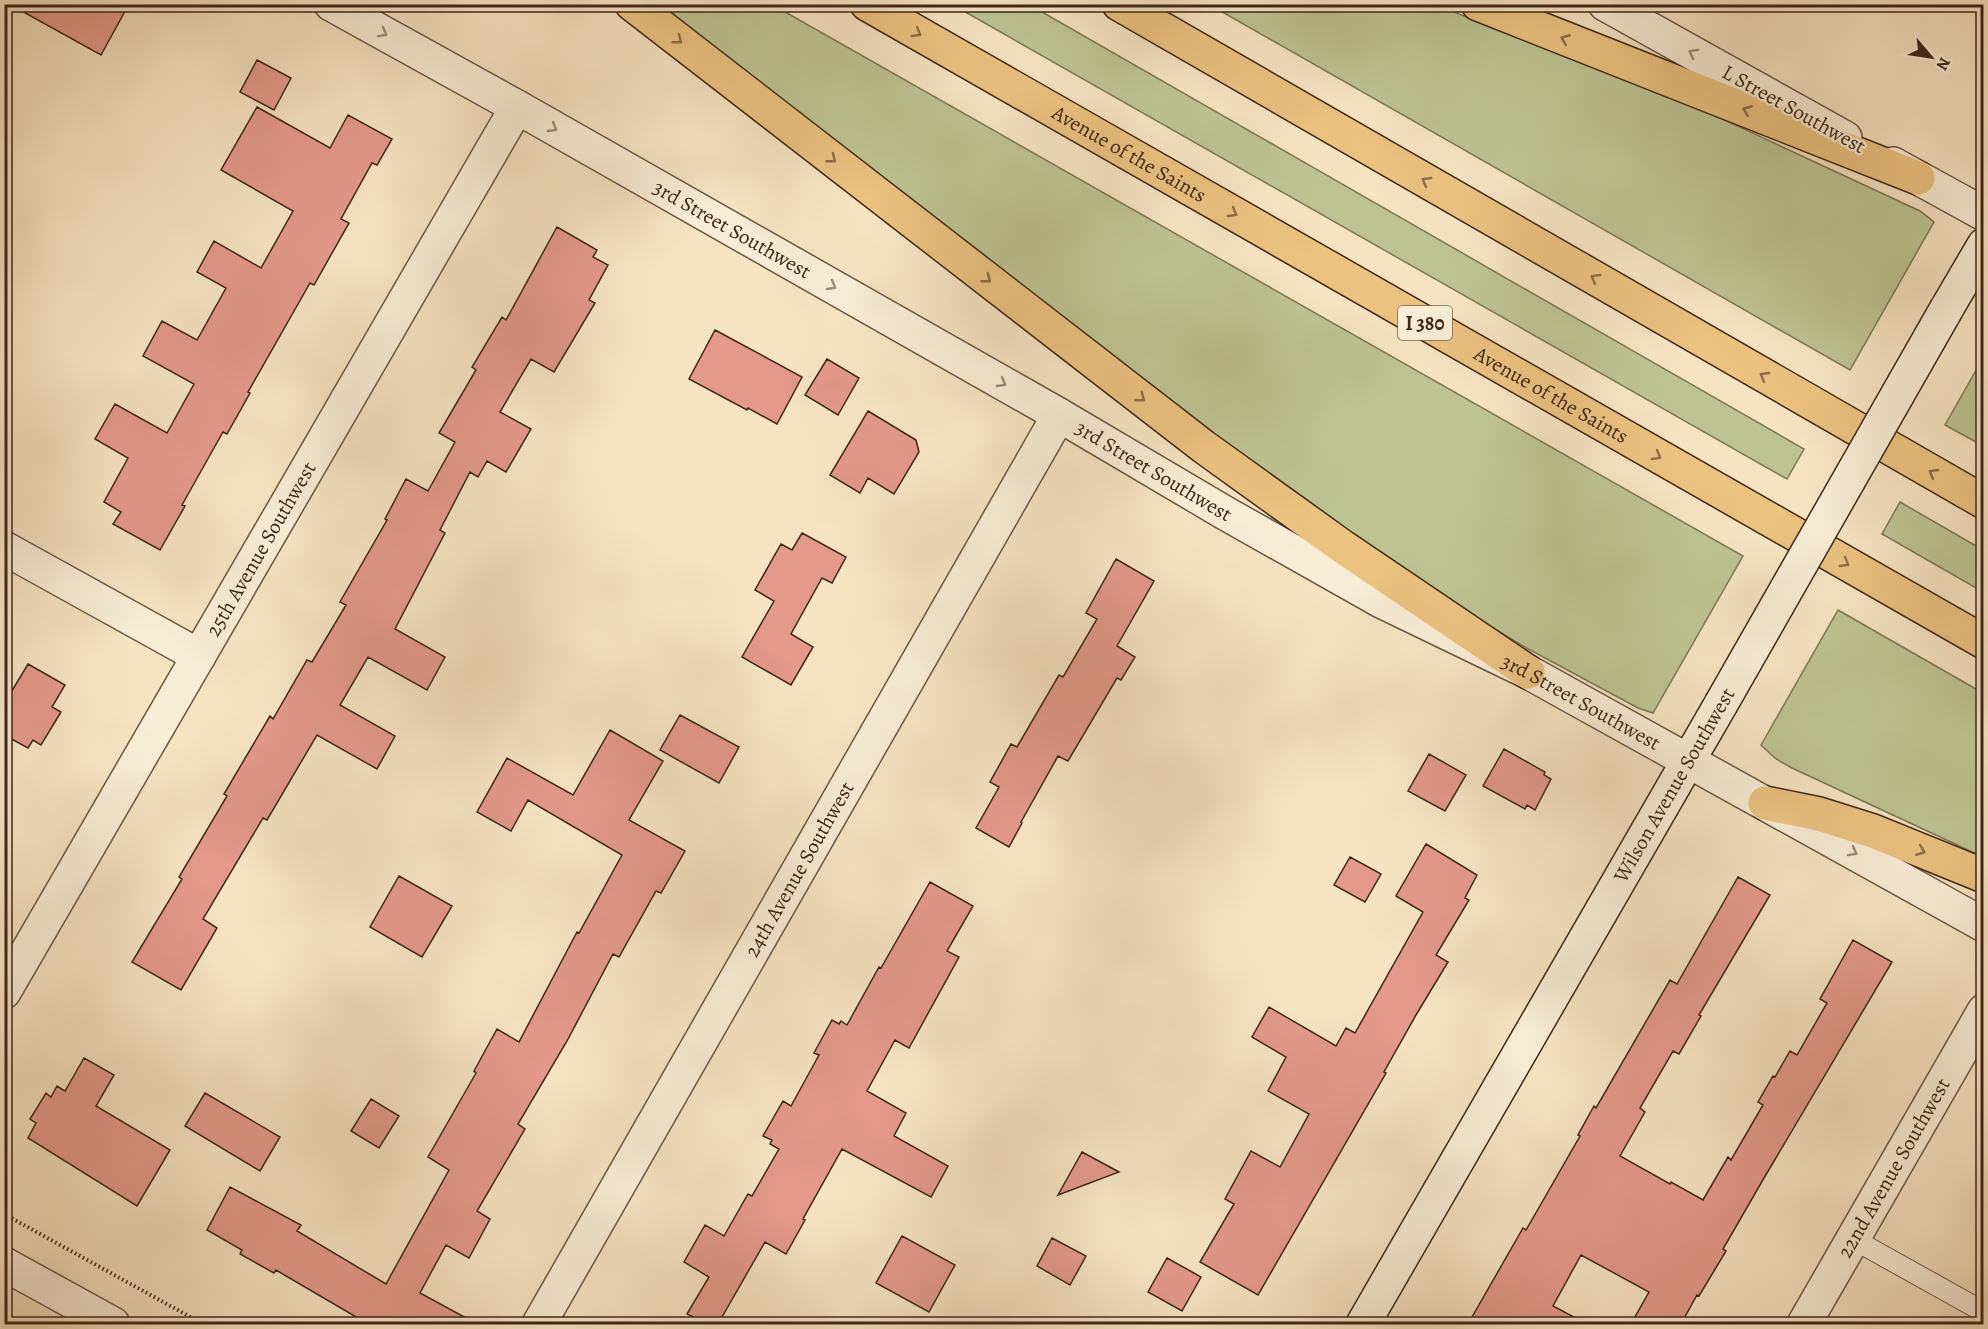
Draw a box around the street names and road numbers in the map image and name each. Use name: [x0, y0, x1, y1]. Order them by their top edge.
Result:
street label: L Street Southwest: [1717, 58, 1871, 160]
street label: Avenue of the Saints: [1046, 98, 1211, 209]
street label: 3rd Street Southwest: [648, 173, 816, 285]
road number: I 380: [1398, 306, 1452, 340]
street label: Avenue of the Saints: [1468, 339, 1634, 450]
street label: 3rd Street Southwest: [1070, 414, 1237, 528]
street label: 25th Avenue Southwest: [199, 456, 322, 642]
street label: 3rd Street Southwest: [1497, 647, 1666, 757]
street label: Wilson Avenue Southwest: [1606, 682, 1741, 888]
street label: 24th Avenue Southwest: [738, 776, 861, 962]
street label: 22nd Avenue Southwest: [1831, 1073, 1957, 1263]

